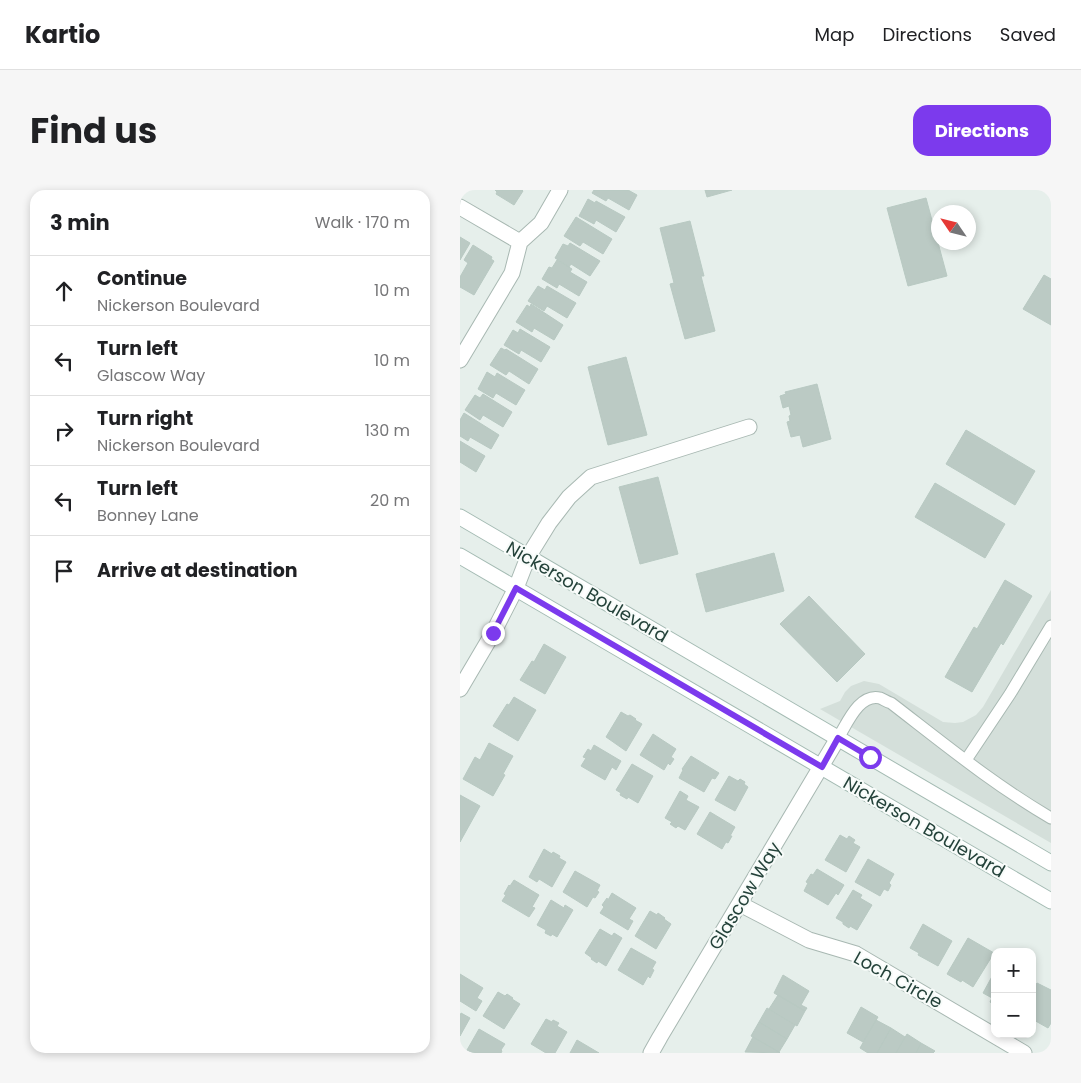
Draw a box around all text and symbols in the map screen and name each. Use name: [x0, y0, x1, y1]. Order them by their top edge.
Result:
text: Kartio: [25, 18, 100, 51]
text: Map: [815, 22, 854, 47]
text: Directions: [882, 22, 972, 47]
text: Saved: [1000, 22, 1056, 47]
button: Directions: [913, 105, 1051, 156]
text: Find us: [30, 106, 157, 155]
north arrow: [931, 205, 976, 250]
text: 3 min: [50, 208, 110, 237]
text: Walk · 170 m: [315, 211, 410, 234]
text: Continue: [97, 265, 187, 292]
icon: ahead: [50, 277, 78, 305]
text: 10 m: [374, 279, 410, 302]
text: Nickerson Boulevard: [97, 294, 260, 317]
text: Turn left: [97, 335, 178, 362]
icon: left: [50, 347, 78, 375]
text: 10 m: [374, 349, 410, 372]
text: Glascow Way: [97, 364, 205, 387]
text: Turn right: [97, 405, 193, 432]
icon: right: [50, 417, 78, 445]
text: 130 m: [365, 419, 410, 442]
text: Nickerson Boulevard: [97, 434, 260, 457]
text: Turn left: [97, 475, 178, 502]
icon: left: [50, 487, 78, 515]
text: 20 m: [370, 489, 410, 512]
text: Bonney Lane: [97, 504, 199, 527]
street label: Nickerson Boulevard: [502, 535, 673, 648]
icon: arrive: [50, 557, 78, 585]
text: Arrive at destination: [97, 557, 298, 584]
route end: [482, 622, 505, 645]
route start: [859, 746, 882, 769]
street label: Nickerson Boulevard: [839, 770, 1010, 883]
street label: Glascow Way: [702, 837, 787, 954]
street label: Loch Circle: [849, 945, 947, 1014]
map controls: [991, 948, 1036, 1038]
button: +: [991, 948, 1036, 993]
button: −: [991, 993, 1036, 1038]

